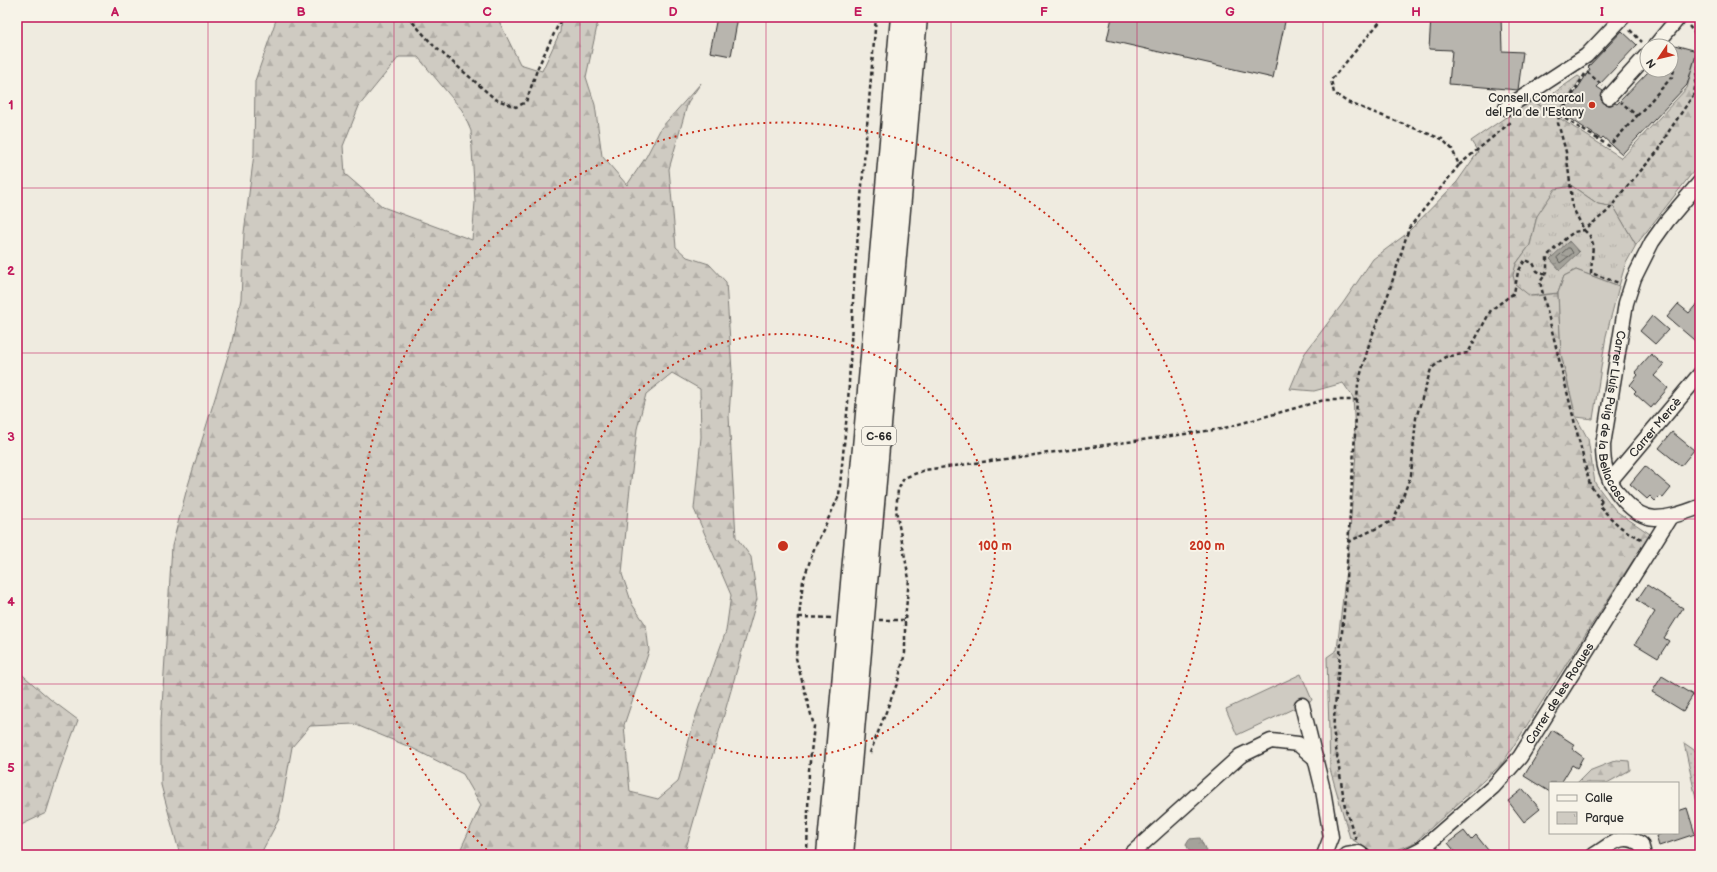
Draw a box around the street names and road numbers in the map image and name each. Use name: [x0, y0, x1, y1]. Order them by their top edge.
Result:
street label: Carrer Lluís Puig de la Bellacasa: [1616, 325, 1636, 503]
street label: Carrer Mercè: [1626, 394, 1685, 460]
road number: C-66: [862, 427, 896, 445]
street label: Carrer de les Roques: [1522, 640, 1597, 747]

